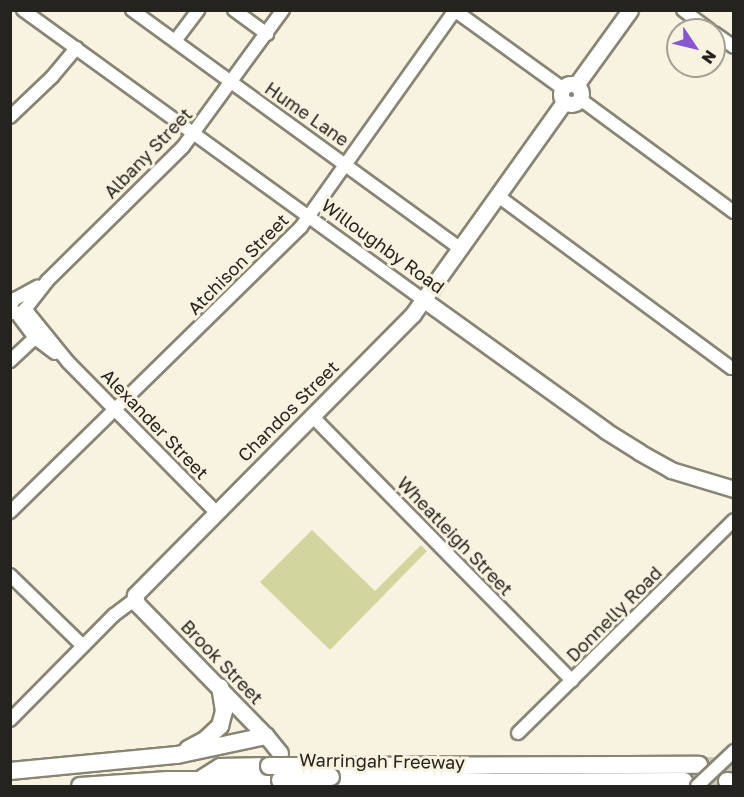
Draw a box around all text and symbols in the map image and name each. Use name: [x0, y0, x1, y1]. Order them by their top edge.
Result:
north arrow: [666, 18, 726, 78]
text: N: [697, 46, 721, 68]
street label: Hume Lane: [261, 77, 353, 151]
street label: Albany Street: [99, 103, 197, 203]
street label: Willoughby Road: [317, 194, 449, 298]
street label: Atchison Street: [183, 209, 293, 319]
street label: Chandos Street: [233, 356, 343, 466]
street label: Alexander Street: [97, 364, 213, 484]
street label: Wheatleigh Street: [393, 472, 517, 600]
street label: Donnelly Road: [562, 562, 666, 666]
street label: Brook Street: [177, 615, 267, 709]
street label: Warringah Freeway: [299, 749, 465, 773]

